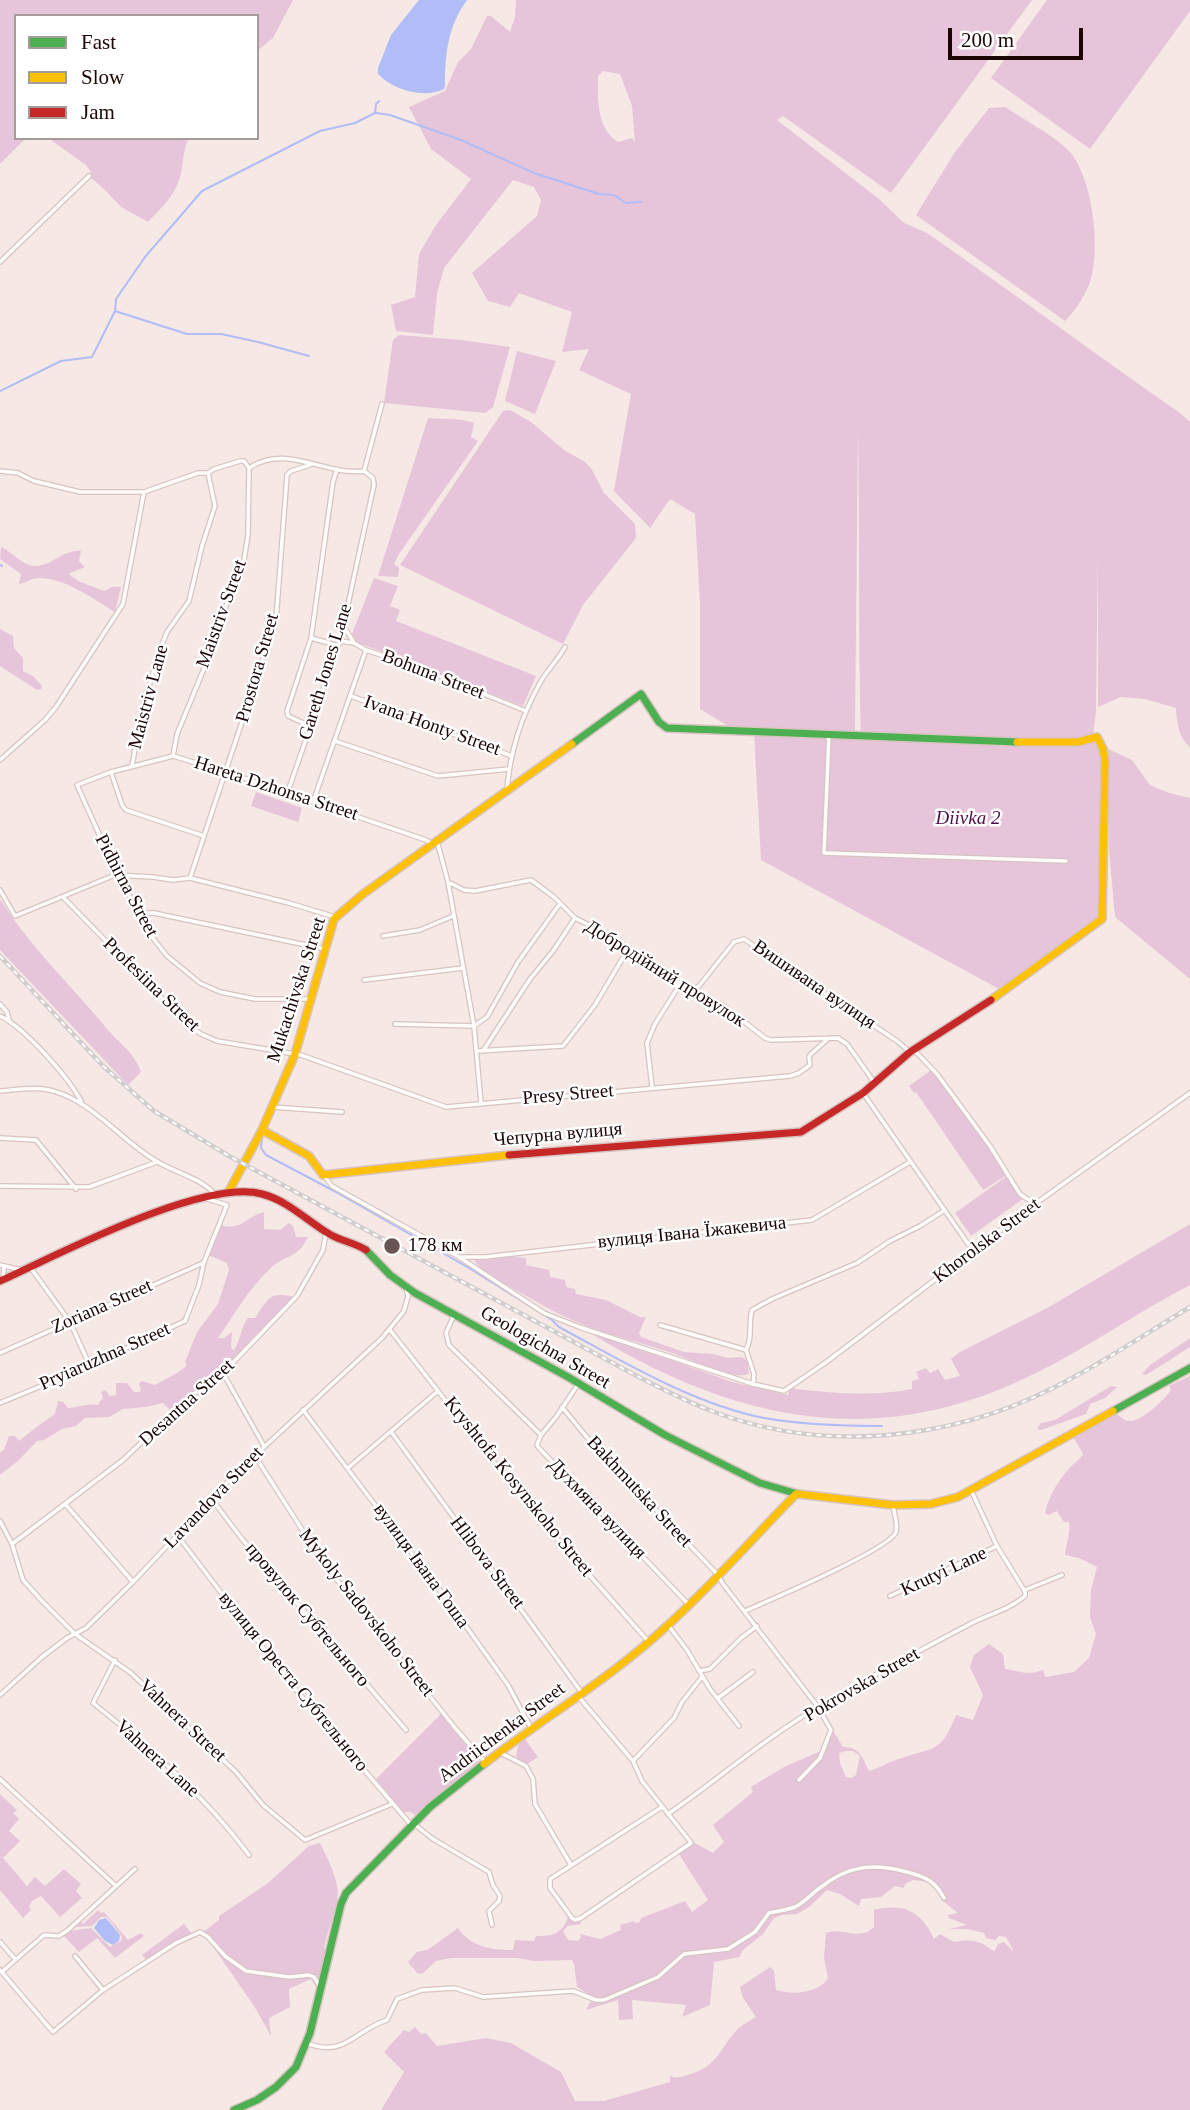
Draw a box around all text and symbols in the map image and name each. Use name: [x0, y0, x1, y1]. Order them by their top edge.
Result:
legend: [14, 14, 259, 140]
scale bar: [952, 14, 1087, 58]
text: 200 m: [961, 28, 1014, 52]
text: Fast: [81, 30, 116, 54]
text: Slow: [81, 65, 124, 89]
text: Jam: [81, 100, 115, 124]
street label: Maistriv Street: [192, 557, 252, 671]
street label: Gareth Jones Lane: [294, 601, 358, 743]
street label: Prostora Street: [232, 611, 284, 725]
street label: Maistriv Lane: [124, 642, 174, 752]
street label: Bohuna Street: [378, 645, 488, 705]
street label: Ivana Honty Street: [361, 691, 503, 761]
street label: Hareta Dzhonsa Street: [191, 752, 361, 826]
park label: Diivka 2: [936, 808, 1000, 830]
street label: Pidhirna Street: [89, 831, 163, 941]
street label: Mukachivska Street: [263, 914, 331, 1066]
street label: Добродійний провулок: [580, 915, 750, 1033]
street label: Profesiina Street: [98, 933, 204, 1037]
street label: Вишивана вулиця: [748, 935, 880, 1035]
street label: Presy Street: [522, 1080, 614, 1110]
street label: Чепурна вулиця: [493, 1118, 623, 1152]
street label: Khorolska Street: [929, 1193, 1045, 1289]
street label: вулиця Івана Їжакевича: [597, 1212, 787, 1254]
place label: 178 км: [408, 1235, 463, 1257]
marker: 178 км: [382, 1236, 402, 1256]
street label: Zoriana Street: [48, 1275, 156, 1339]
street label: Geologichna Street: [476, 1302, 614, 1394]
street label: Pryiaruzhna Street: [36, 1318, 174, 1396]
street label: Desantna Street: [135, 1354, 239, 1452]
street label: Kryshtofa Kosynskoho Street: [438, 1392, 598, 1582]
street label: Bakhmutska Street: [582, 1432, 696, 1552]
street label: Lavandova Street: [159, 1442, 269, 1554]
street label: Духмяна вулиця: [543, 1454, 651, 1564]
street label: вулиця Івана Гоша: [368, 1499, 474, 1633]
street label: Hlibova Street: [445, 1512, 529, 1614]
street label: Mykoly Sadovskoho Street: [293, 1524, 439, 1702]
street label: провулок Субтельного: [240, 1538, 374, 1692]
street label: Krutyi Lane: [897, 1542, 991, 1602]
street label: вулиця Ореста Субтельного: [213, 1587, 373, 1777]
street label: Pokrovska Street: [800, 1643, 924, 1727]
street label: Vahnera Street: [134, 1675, 230, 1767]
street label: Andriichenka Street: [434, 1678, 570, 1788]
street label: Vahnera Lane: [110, 1715, 204, 1803]

